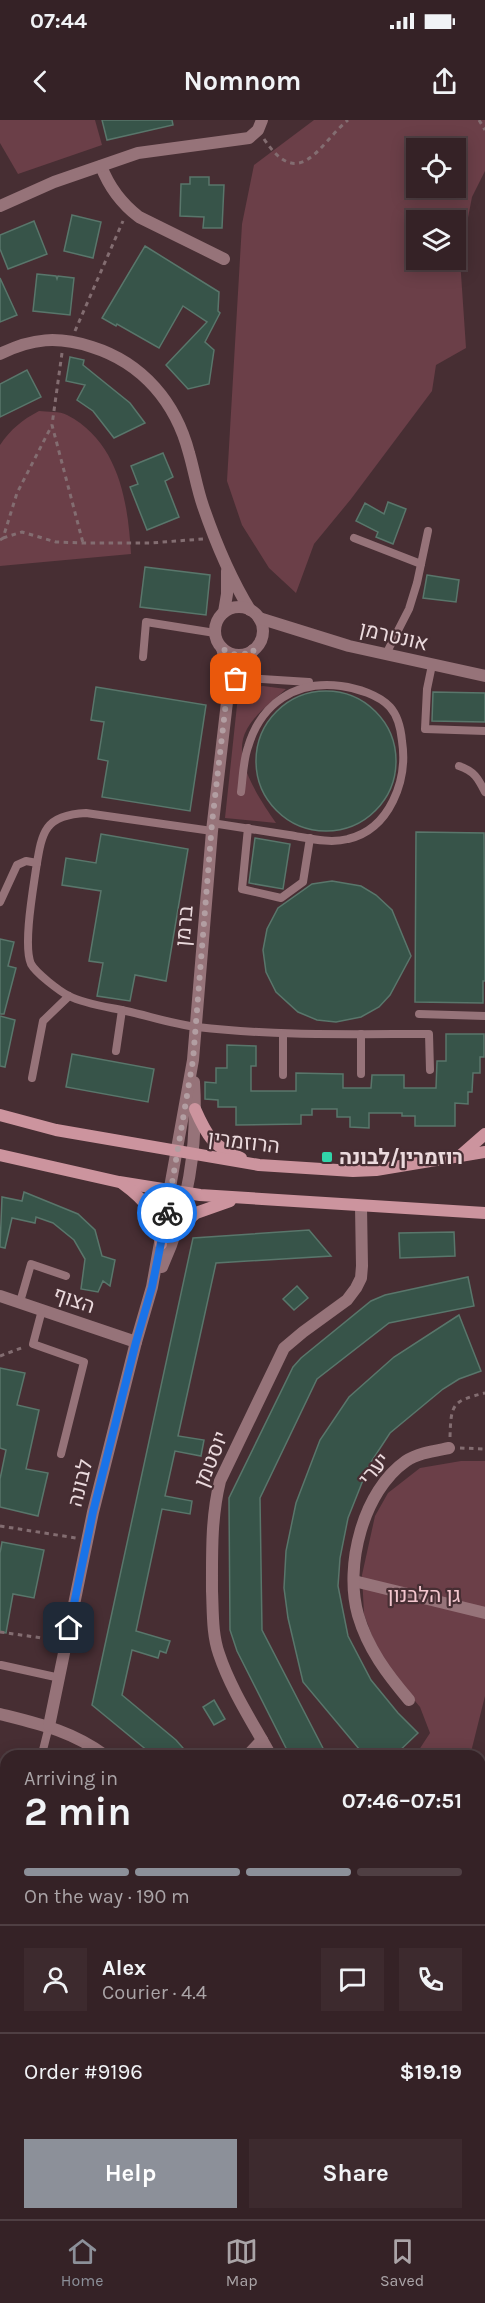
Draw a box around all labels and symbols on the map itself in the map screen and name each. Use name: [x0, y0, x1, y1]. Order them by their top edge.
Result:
street label: אונטרמן: [357, 616, 431, 656]
pin: [210, 653, 261, 704]
street label: ברמן: [170, 905, 198, 947]
street label: הרוזמרין: [207, 1126, 281, 1158]
place label: רוזמרין/לבונה: [339, 1145, 463, 1169]
marker: רוזמרין/לבונה: [320, 1150, 334, 1164]
courier: [137, 1183, 197, 1243]
street label: הצוף: [50, 1282, 98, 1318]
street label: יוסטמן: [189, 1428, 233, 1490]
street label: יערי: [354, 1448, 394, 1490]
street label: לבונה: [63, 1457, 98, 1509]
park label: גן הלבנון: [387, 1583, 461, 1607]
pin: [43, 1602, 94, 1653]

